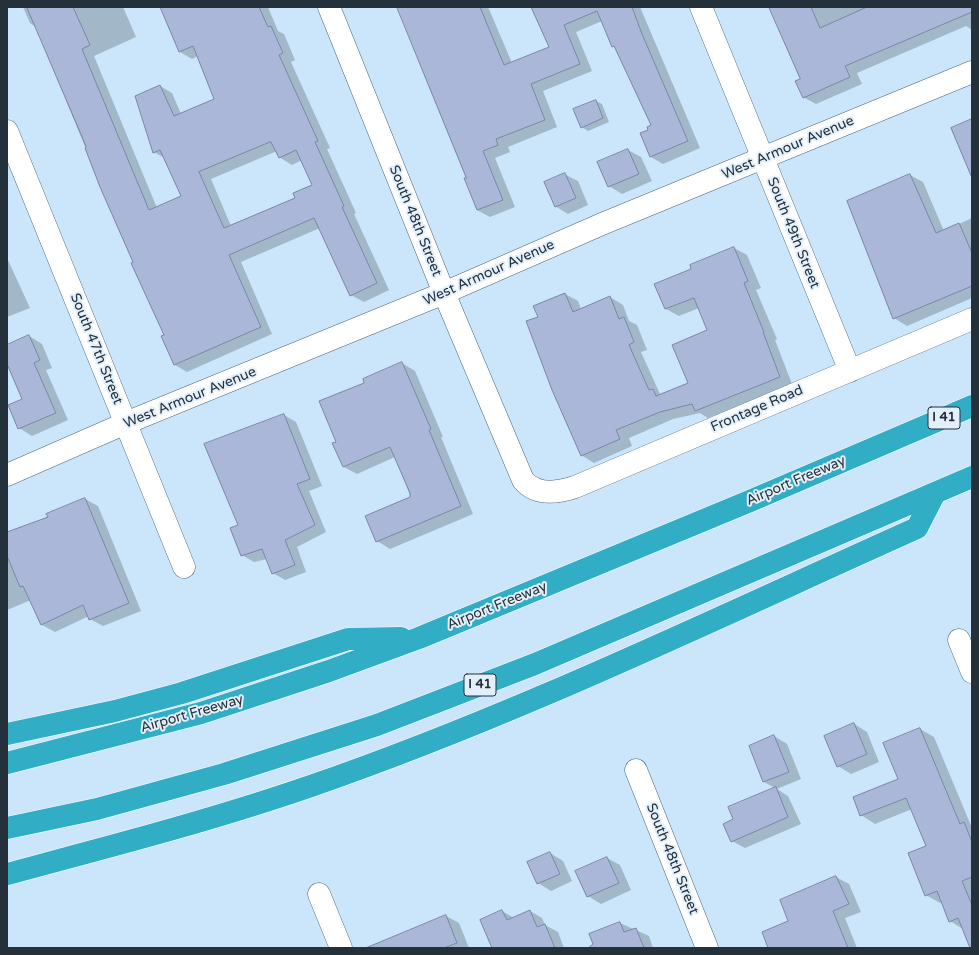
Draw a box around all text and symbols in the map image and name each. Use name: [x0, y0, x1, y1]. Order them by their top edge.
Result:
street label: West Armour Avenue: [719, 113, 857, 183]
street label: South 48th Street: [385, 163, 445, 279]
street label: South 49th Street: [763, 175, 823, 291]
street label: West Armour Avenue: [421, 236, 557, 310]
street label: South 47th Street: [66, 291, 126, 407]
street label: West Armour Avenue: [121, 364, 259, 432]
street label: Frontage Road: [708, 382, 806, 436]
road number: I 41: [928, 407, 960, 429]
street label: Airport Freeway: [744, 453, 848, 509]
street label: Airport Freeway: [445, 578, 549, 634]
road number: I 41: [464, 674, 496, 696]
street label: Airport Freeway: [139, 691, 245, 737]
street label: South 48th Street: [642, 801, 702, 917]

